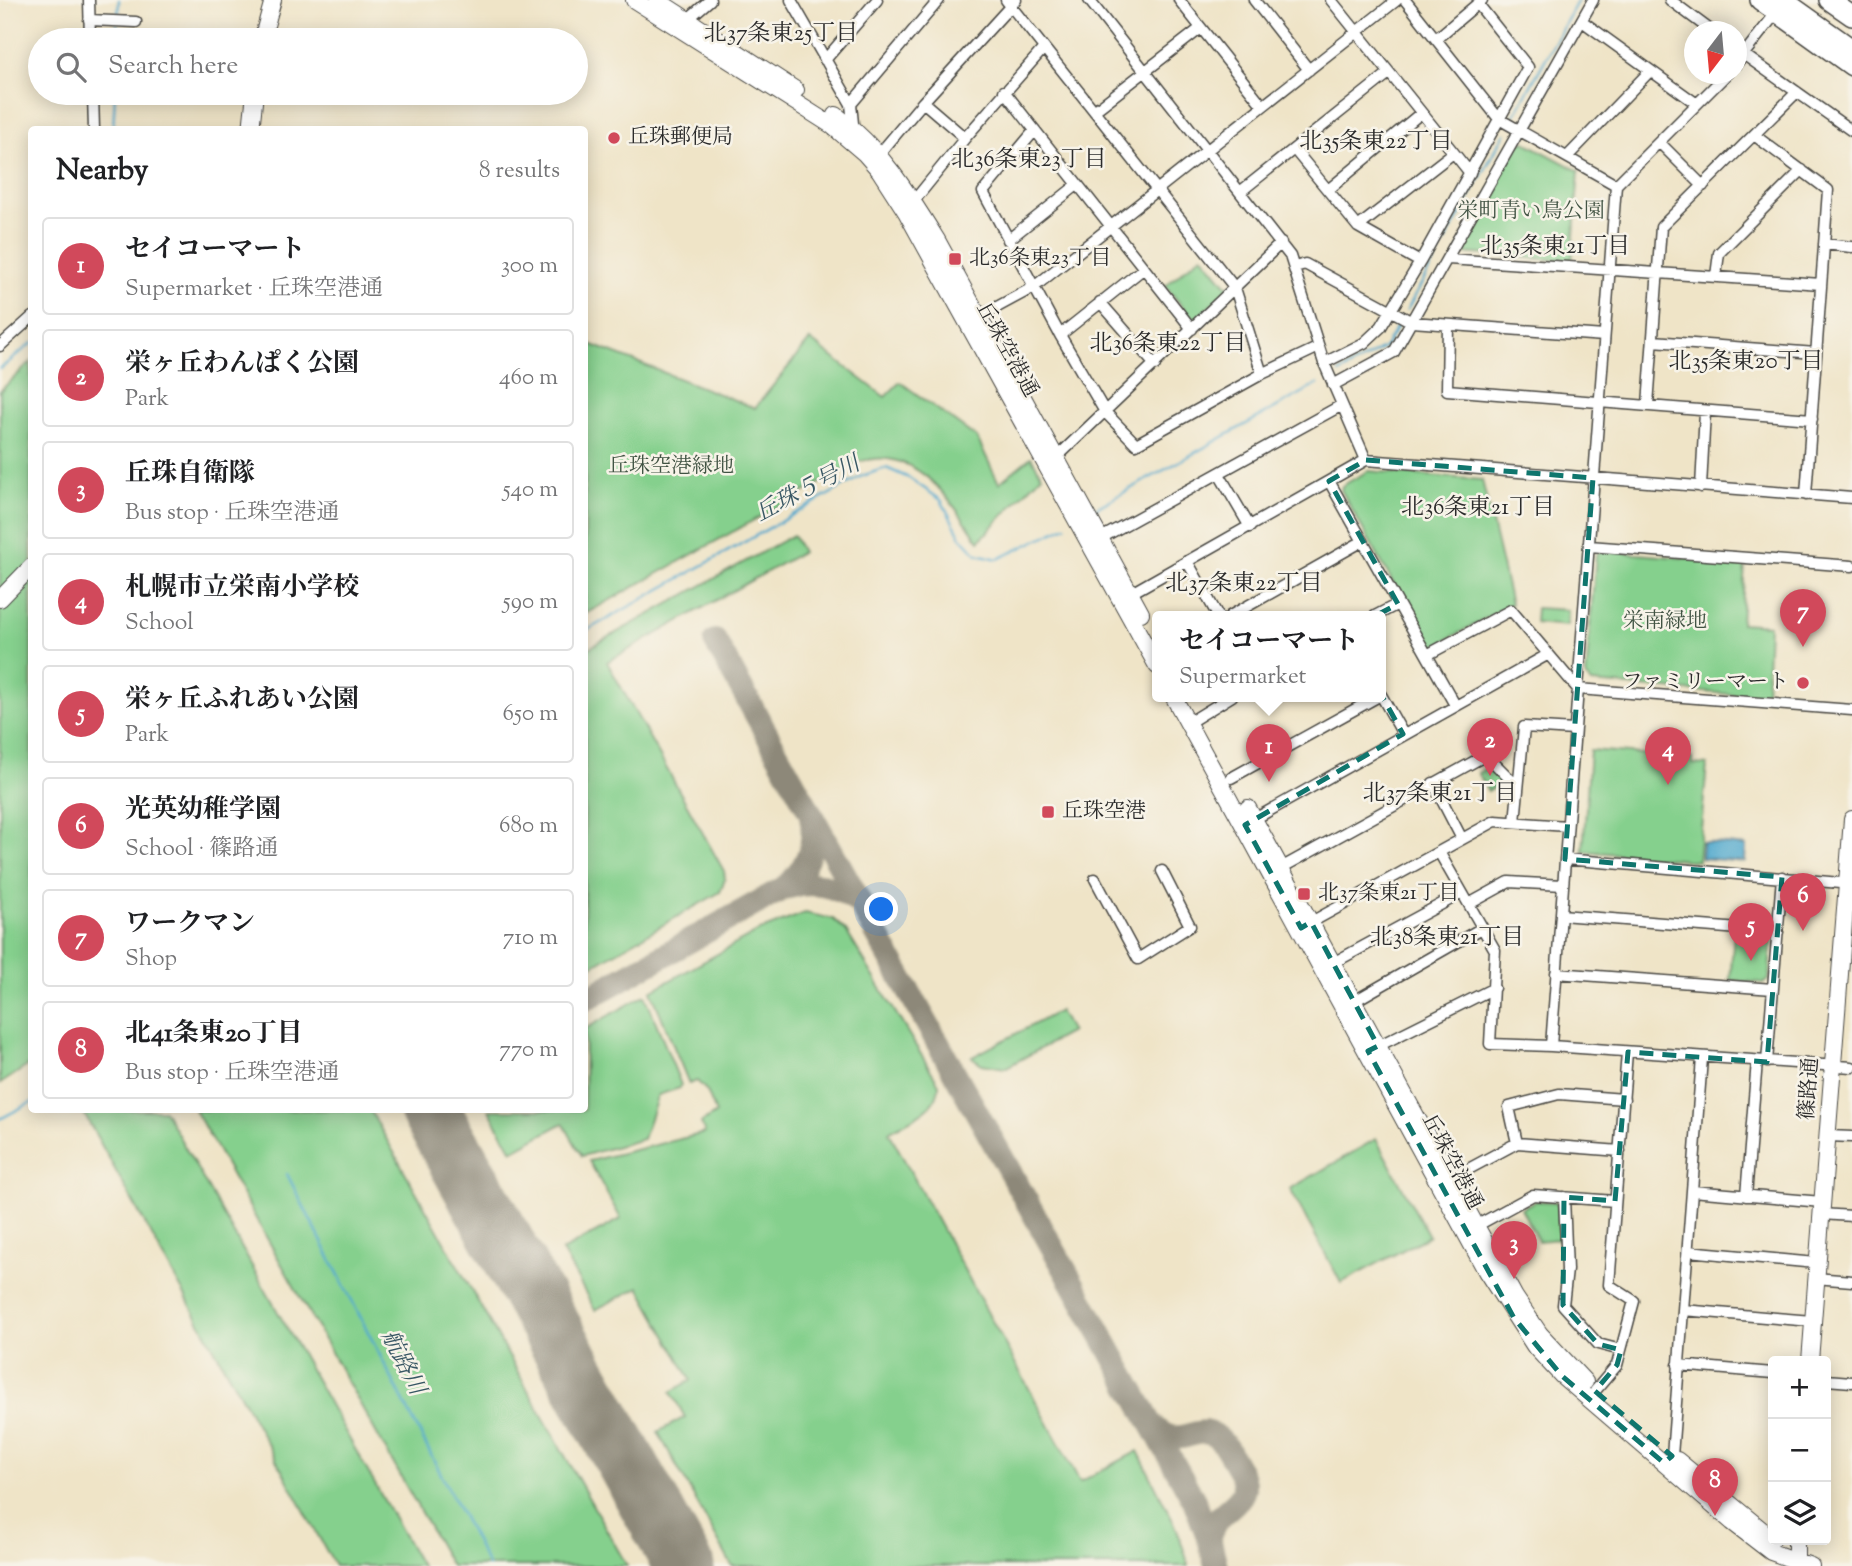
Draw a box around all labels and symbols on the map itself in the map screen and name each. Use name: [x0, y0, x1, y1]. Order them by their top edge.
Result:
district label: 北37条東25丁目: [704, 18, 858, 51]
north arrow: [1684, 21, 1747, 84]
place label: 丘珠郵便局: [628, 123, 733, 153]
district label: 北35条東22丁目: [1299, 126, 1453, 159]
marker: 丘珠郵便局: [606, 130, 622, 146]
district label: 北36条東23丁目: [951, 144, 1107, 177]
park label: 栄町青い鳥公園: [1458, 197, 1605, 227]
district label: 北35条東21丁目: [1480, 231, 1630, 264]
place label: 北36条東23丁目: [969, 244, 1111, 274]
marker: 北36条東23丁目: [947, 251, 963, 267]
street label: 丘珠空港通: [967, 297, 1045, 403]
district label: 北36条東22丁目: [1089, 328, 1247, 361]
district label: 北35条東20丁目: [1668, 346, 1824, 379]
water label: 丘珠５号川: [749, 447, 869, 532]
park label: 丘珠空港緑地: [608, 452, 734, 482]
district label: 北36条東21丁目: [1401, 492, 1555, 525]
district label: 北37条東22丁目: [1165, 568, 1323, 601]
pin: 7: [1780, 589, 1826, 647]
park label: 栄南緑地: [1623, 607, 1707, 637]
place label: ファミリーマート: [1621, 668, 1789, 698]
marker: ファミリーマート: [1795, 675, 1811, 691]
pin: 2: [1467, 718, 1513, 776]
pin: 1: [1246, 724, 1292, 782]
pin: 4: [1645, 727, 1691, 785]
district label: 北37条東21丁目: [1363, 778, 1517, 811]
place label: 丘珠空港: [1062, 797, 1146, 827]
marker: 丘珠空港: [1040, 804, 1056, 820]
pin: 6: [1780, 873, 1826, 931]
place label: 北37条東21丁目: [1318, 879, 1459, 909]
marker: 北37条東21丁目: [1296, 886, 1312, 902]
your location: [864, 892, 898, 926]
pin: 5: [1728, 903, 1774, 961]
district label: 北38条東21丁目: [1370, 922, 1524, 955]
street label: 篠路通: [1793, 1057, 1827, 1121]
street label: 丘珠空港通: [1413, 1109, 1489, 1215]
pin: 3: [1491, 1221, 1537, 1279]
water label: 航路川: [372, 1325, 434, 1404]
pin: 8: [1692, 1458, 1738, 1516]

